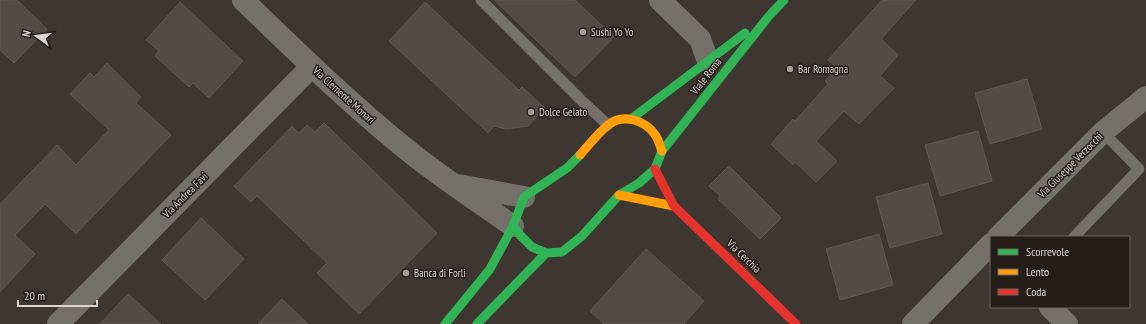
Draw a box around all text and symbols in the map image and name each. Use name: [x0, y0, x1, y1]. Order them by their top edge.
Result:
north arrow: [16, 16, 56, 56]
place label: Sushi Yo Yo: [591, 25, 634, 39]
marker: Sushi Yo Yo: [578, 27, 588, 37]
text: N: [19, 29, 34, 38]
street label: Viale Roma: [687, 55, 725, 98]
place label: Bar Romagna: [798, 62, 848, 76]
street label: Via Clemente Monari: [309, 63, 378, 127]
marker: Bar Romagna: [785, 64, 795, 74]
place label: Dolce Gelato: [539, 105, 588, 119]
marker: Dolce Gelato: [526, 107, 536, 117]
street label: Via Giuseppe Verzocchi: [1034, 129, 1106, 201]
street label: Via Andrea Favi: [159, 169, 211, 221]
street label: Via Cerchia: [723, 236, 764, 276]
legend: [990, 236, 1130, 308]
text: Scorrevole: [1026, 244, 1069, 259]
text: Lento: [1026, 264, 1049, 279]
place label: Banca di Forlì: [414, 266, 466, 280]
marker: Banca di Forlì: [401, 268, 411, 278]
scale bar: [18, 282, 97, 308]
text: Coda: [1026, 284, 1047, 299]
text: 20 m: [24, 288, 45, 303]

